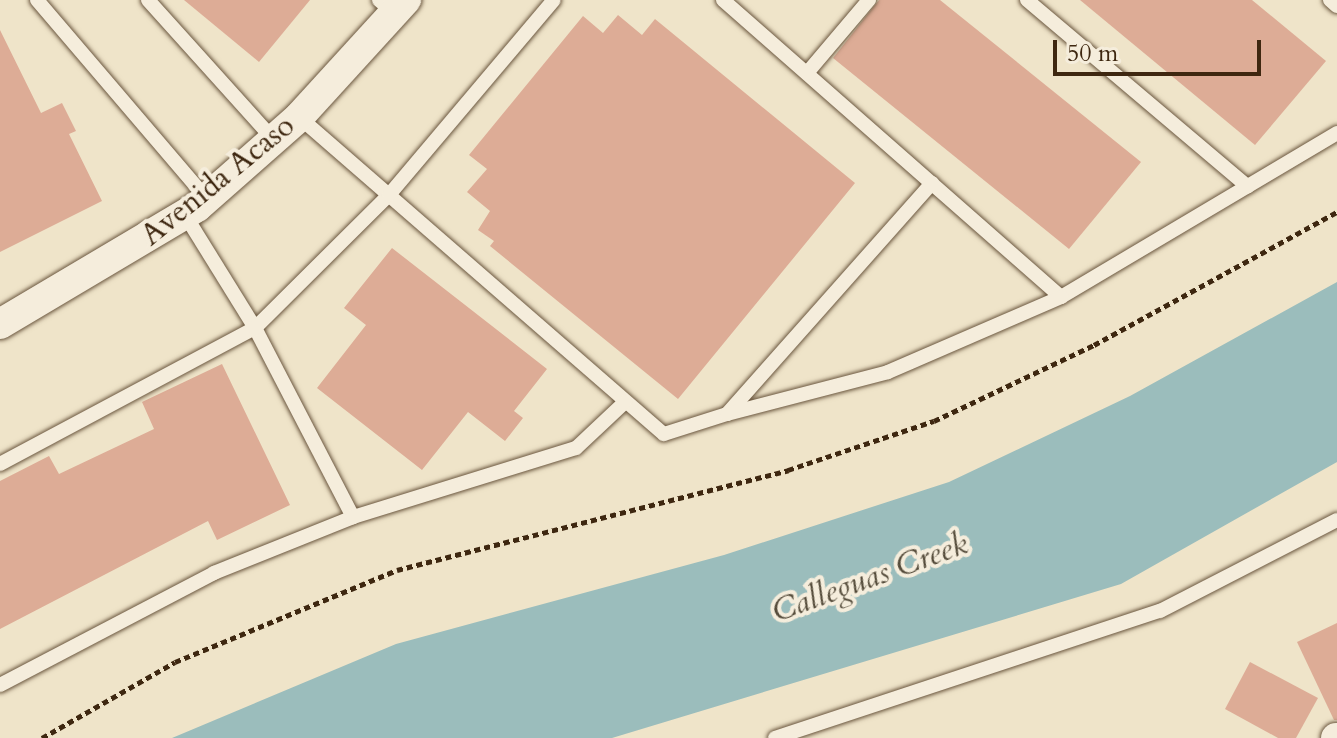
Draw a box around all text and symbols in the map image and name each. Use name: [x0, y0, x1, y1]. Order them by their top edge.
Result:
scale bar: [1057, 24, 1265, 74]
text: 50 m: [1067, 37, 1118, 70]
street label: Avenida Acaso: [134, 108, 302, 254]
water label: Calleguas Creek: [767, 525, 973, 631]

